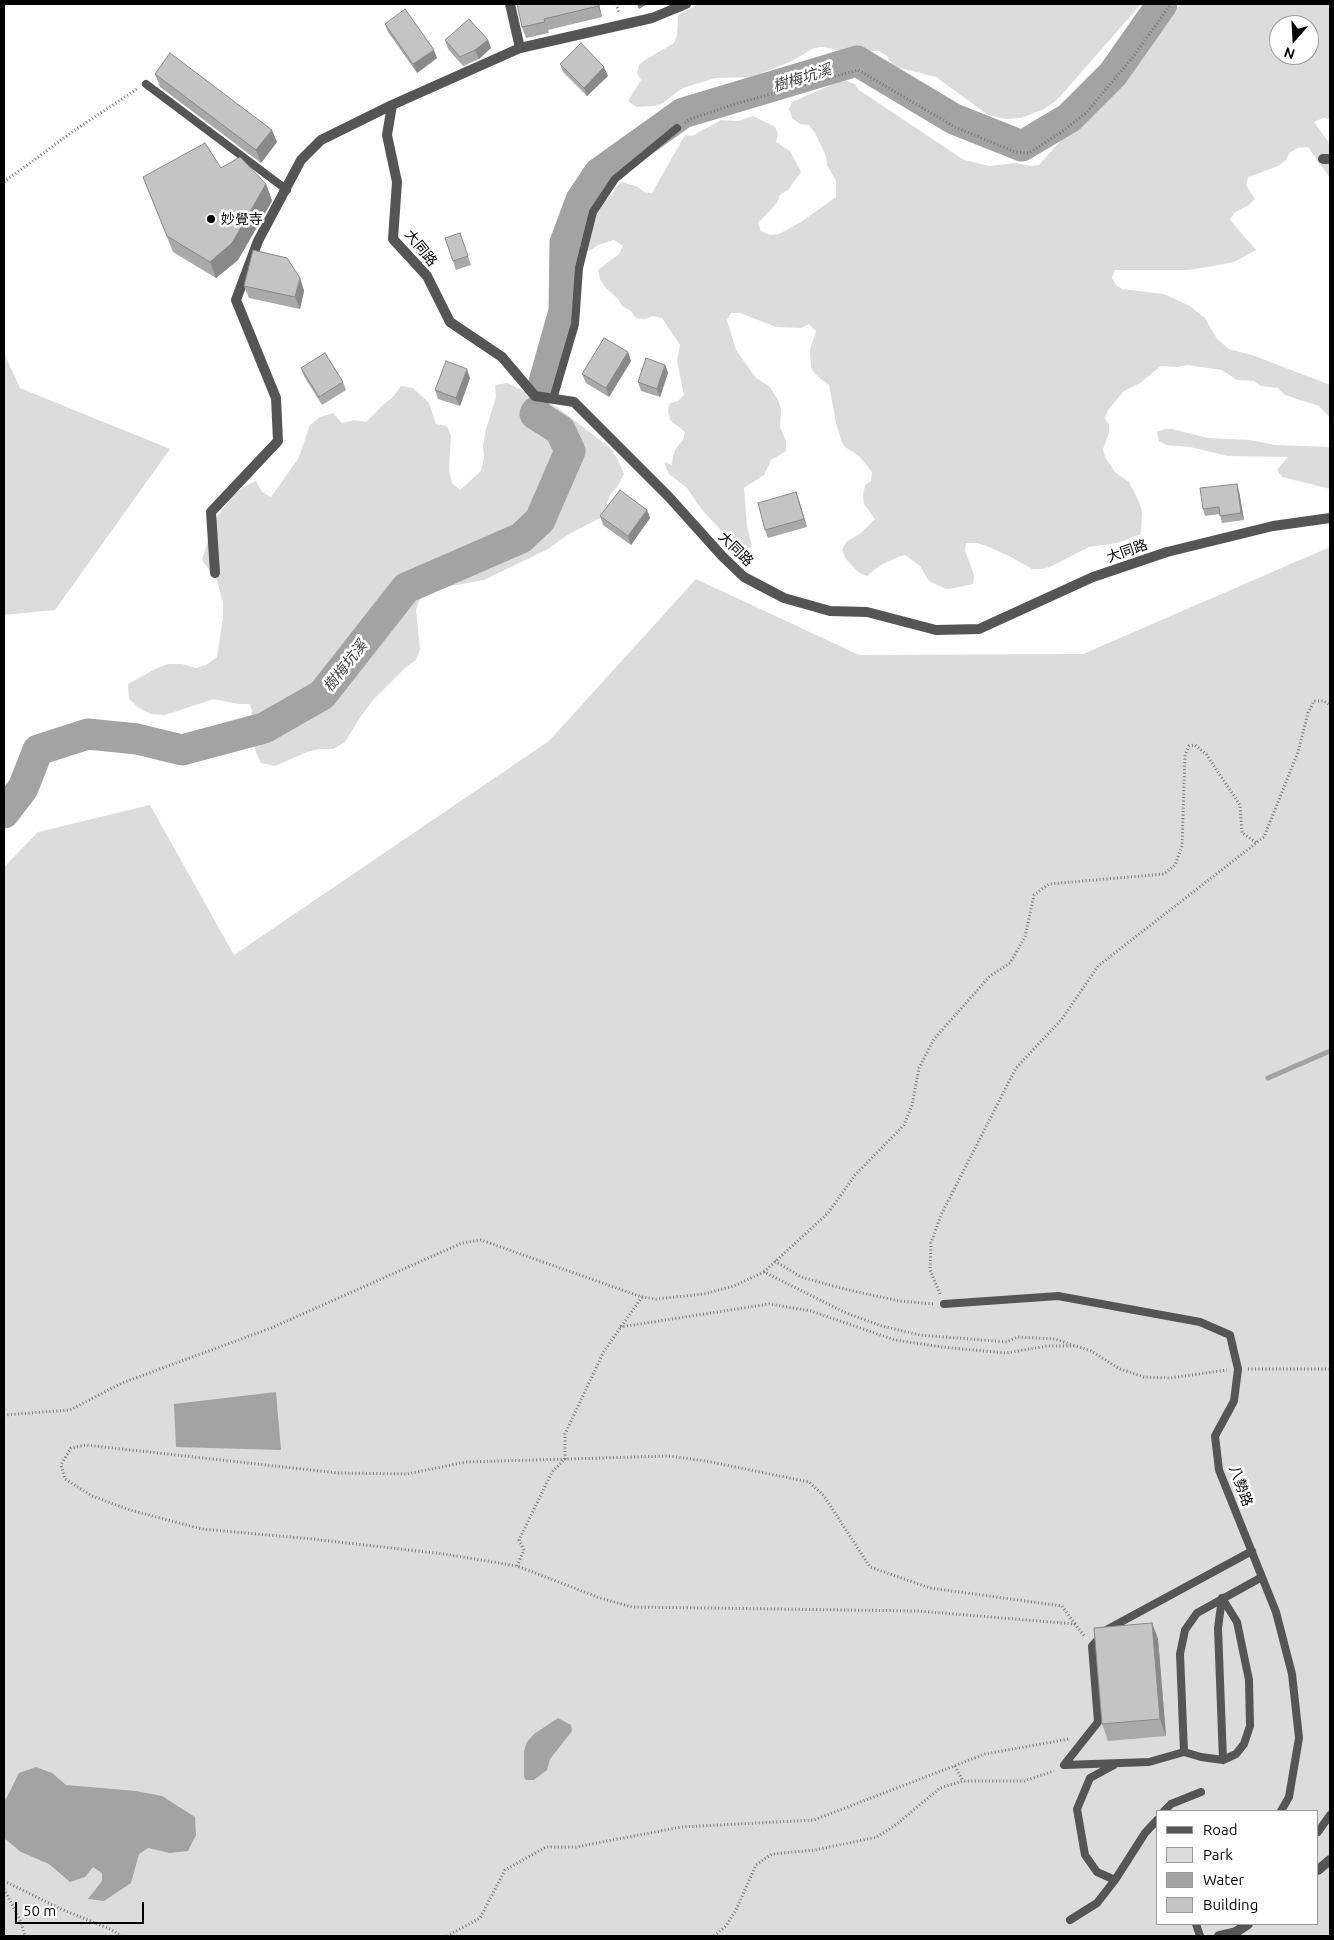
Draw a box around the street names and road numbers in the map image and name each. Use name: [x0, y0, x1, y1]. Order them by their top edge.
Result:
street label: 大同路: [401, 226, 441, 270]
street label: 大同路: [715, 528, 757, 570]
street label: 大同路: [1104, 536, 1150, 566]
street label: 八勢路: [1226, 1463, 1256, 1509]

